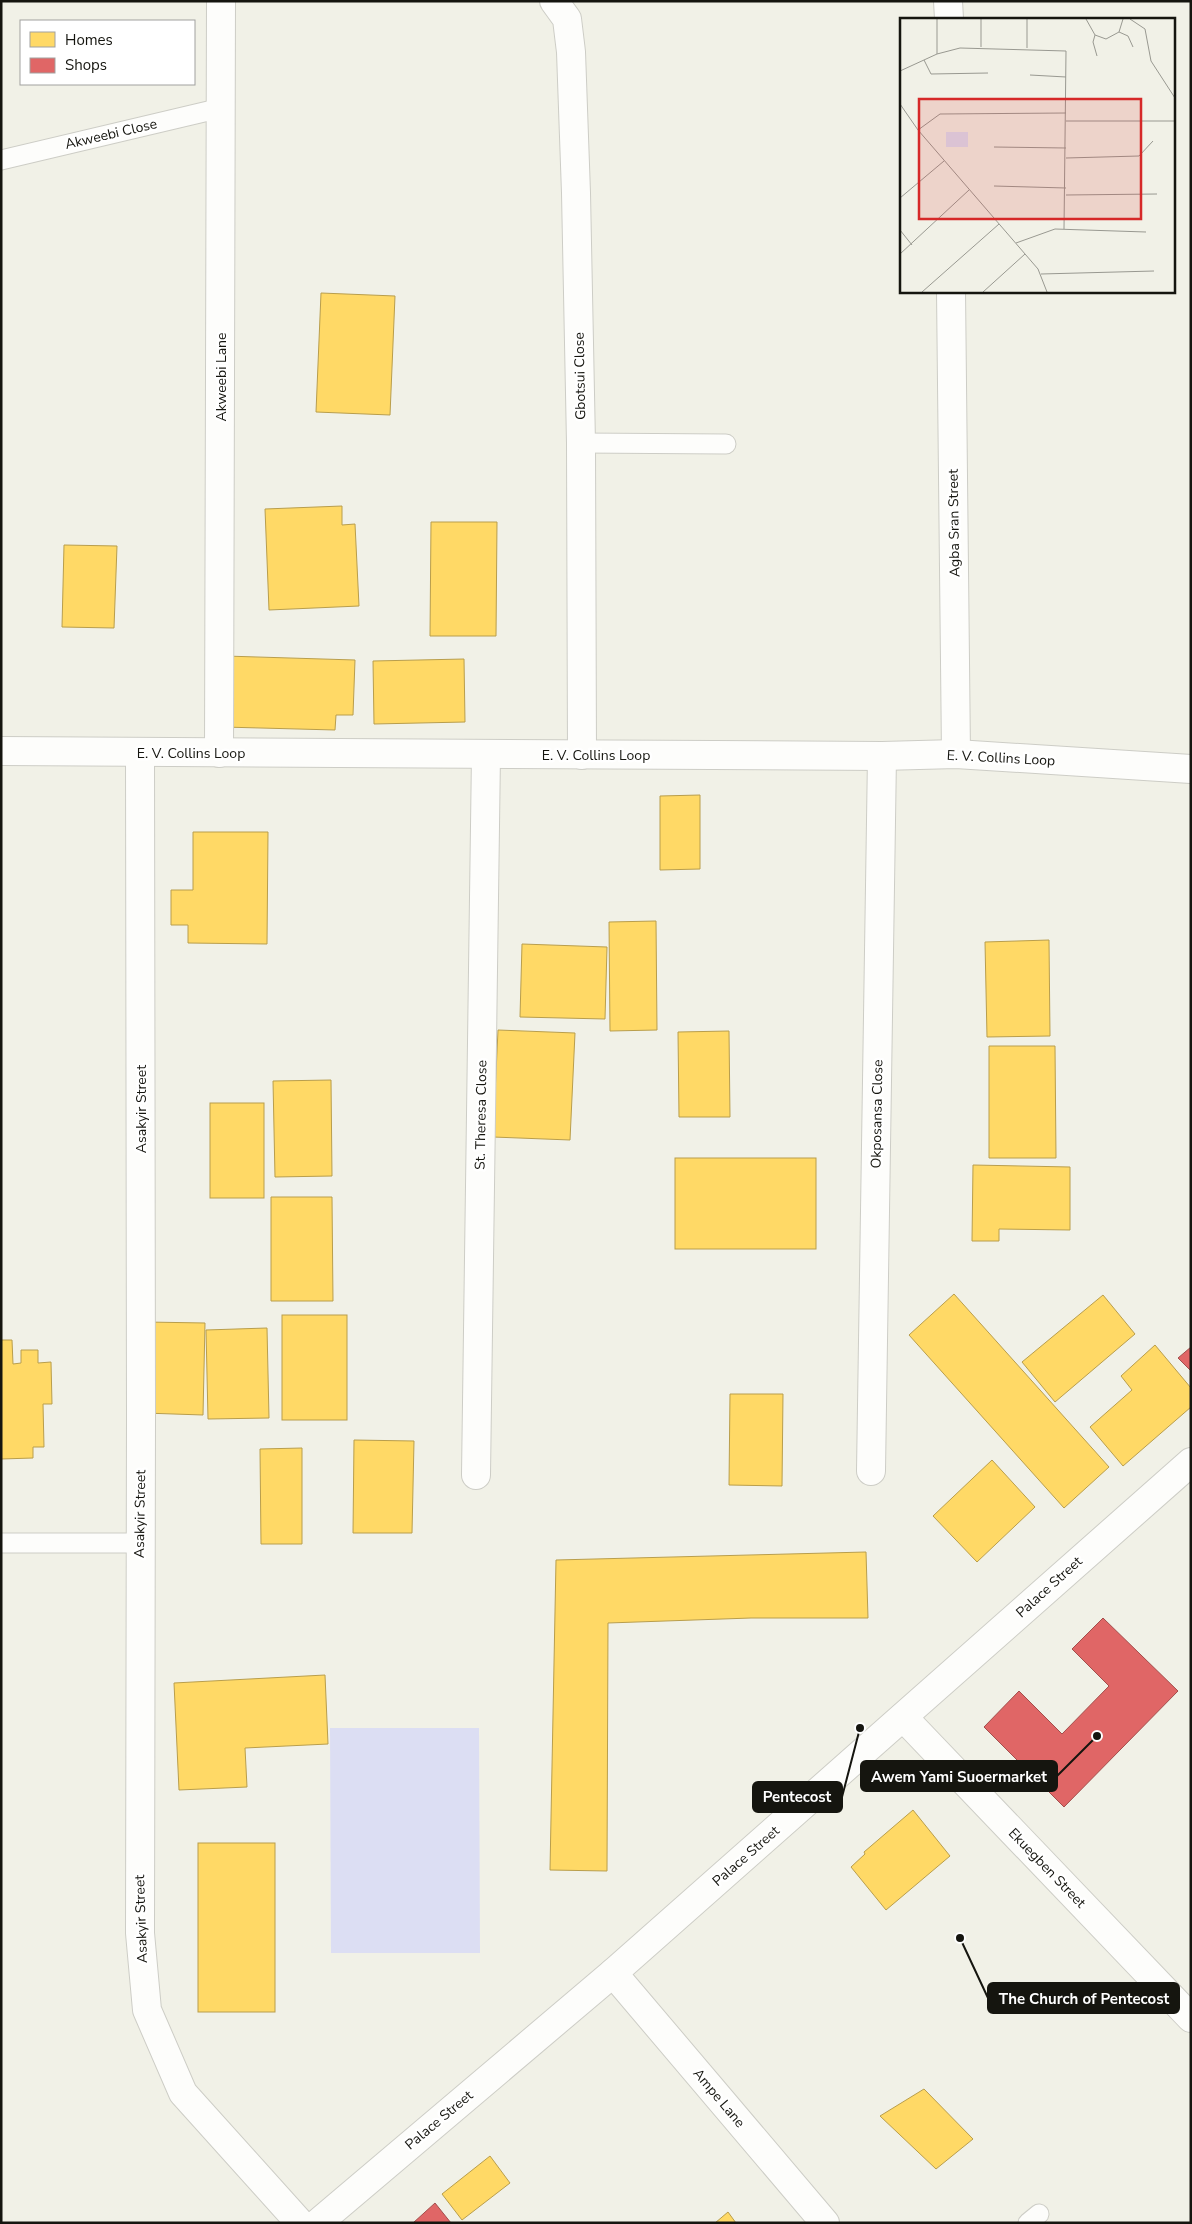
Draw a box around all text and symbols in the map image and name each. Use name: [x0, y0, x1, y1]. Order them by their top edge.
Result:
inset map: [900, 18, 1174, 292]
legend: [20, 20, 195, 85]
text: Homes: [65, 30, 113, 50]
text: Shops: [65, 55, 107, 75]
street label: Akweebi Close: [63, 114, 159, 154]
street label: Gbotsui Close: [570, 332, 590, 420]
street label: Akweebi Lane: [212, 333, 231, 421]
street label: Agba Sran Street: [944, 469, 964, 577]
street label: E. V. Collins Loop: [137, 744, 245, 763]
street label: E. V. Collins Loop: [542, 746, 650, 765]
street label: E. V. Collins Loop: [946, 746, 1056, 770]
street label: Okposansa Close: [867, 1059, 887, 1169]
street label: St. Theresa Close: [471, 1060, 491, 1170]
street label: Asakyir Street: [132, 1065, 151, 1153]
street label: Asakyir Street: [130, 1470, 150, 1558]
street label: Palace Street: [1012, 1552, 1086, 1622]
callout: Awem Yami Suoermarket: [861, 1761, 1057, 1791]
text: Awem Yami Suoermarket: [871, 1767, 1047, 1787]
callout: Pentecost: [753, 1782, 842, 1812]
text: Pentecost: [763, 1787, 832, 1807]
street label: Palace Street: [708, 1822, 784, 1890]
street label: Ekuegben Street: [1004, 1824, 1090, 1912]
street label: Asakyir Street: [130, 1874, 152, 1963]
callout: The Church of Pentecost: [988, 1983, 1179, 2013]
text: The Church of Pentecost: [999, 1989, 1169, 2009]
street label: Ampe Lane: [689, 2064, 749, 2132]
street label: Palace Street: [401, 2086, 477, 2154]

